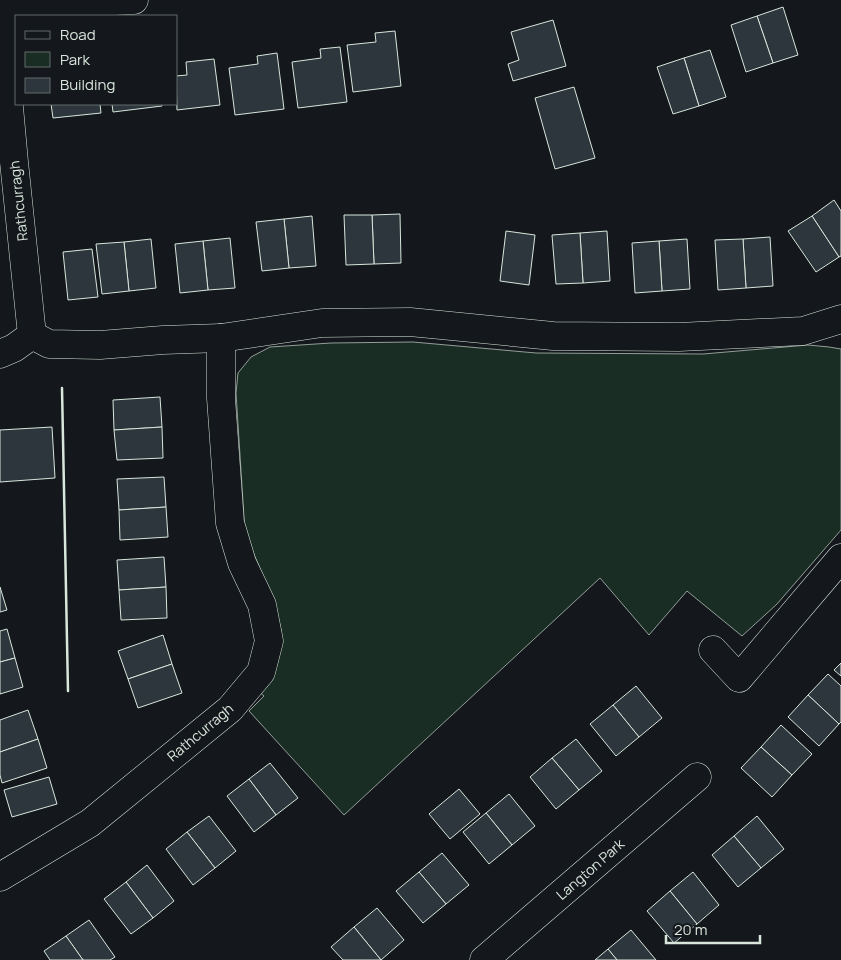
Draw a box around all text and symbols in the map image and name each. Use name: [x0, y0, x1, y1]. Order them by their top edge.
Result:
legend: [15, 15, 178, 105]
text: Road: [60, 24, 96, 45]
text: Park: [60, 49, 90, 70]
text: Building: [60, 74, 115, 95]
street label: Rathcurragh: [4, 160, 32, 242]
street label: Rathcurragh: [163, 699, 237, 765]
street label: Langton Park: [552, 834, 629, 904]
scale bar: [666, 912, 760, 944]
text: 20 m: [674, 919, 707, 940]

